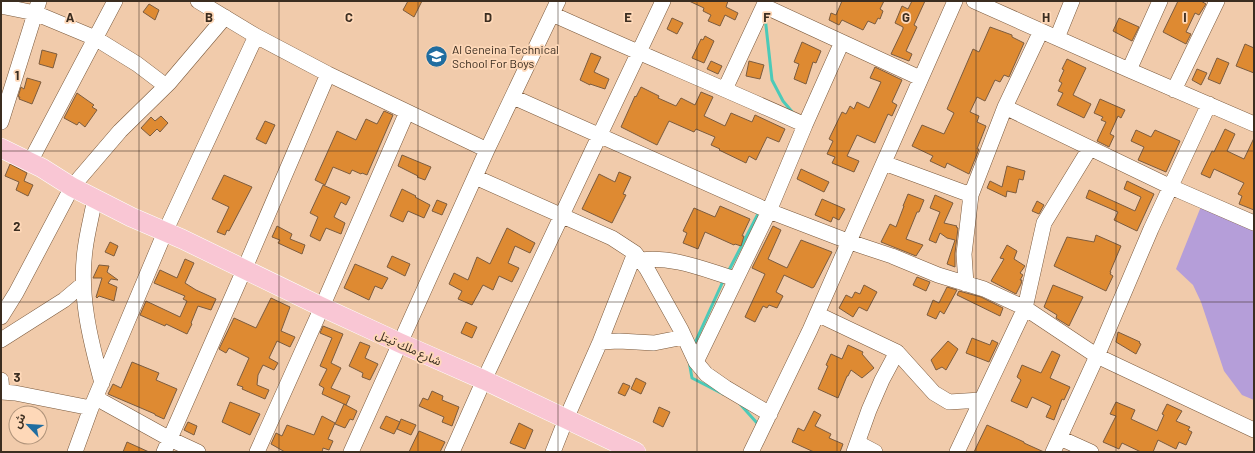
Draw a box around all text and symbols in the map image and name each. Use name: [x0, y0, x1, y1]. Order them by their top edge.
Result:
text: A: [66, 9, 75, 25]
text: B: [205, 9, 213, 25]
text: C: [345, 9, 353, 25]
text: D: [484, 9, 492, 25]
text: E: [624, 9, 632, 25]
text: F: [763, 9, 771, 25]
text: G: [902, 9, 910, 25]
text: H: [1042, 9, 1050, 25]
text: I: [1183, 9, 1187, 25]
place label: Al Geneina Technical School For Boys: [452, 42, 559, 70]
school or university icon: Al Geneina Technical School For Boys: [423, 43, 449, 69]
text: 1: [15, 67, 19, 83]
text: 2: [13, 218, 21, 234]
street label: شارع ملك تيتل: [373, 326, 444, 370]
text: 3: [13, 369, 21, 385]
north arrow: [8, 405, 48, 445]
text: ش: [9, 411, 28, 431]

